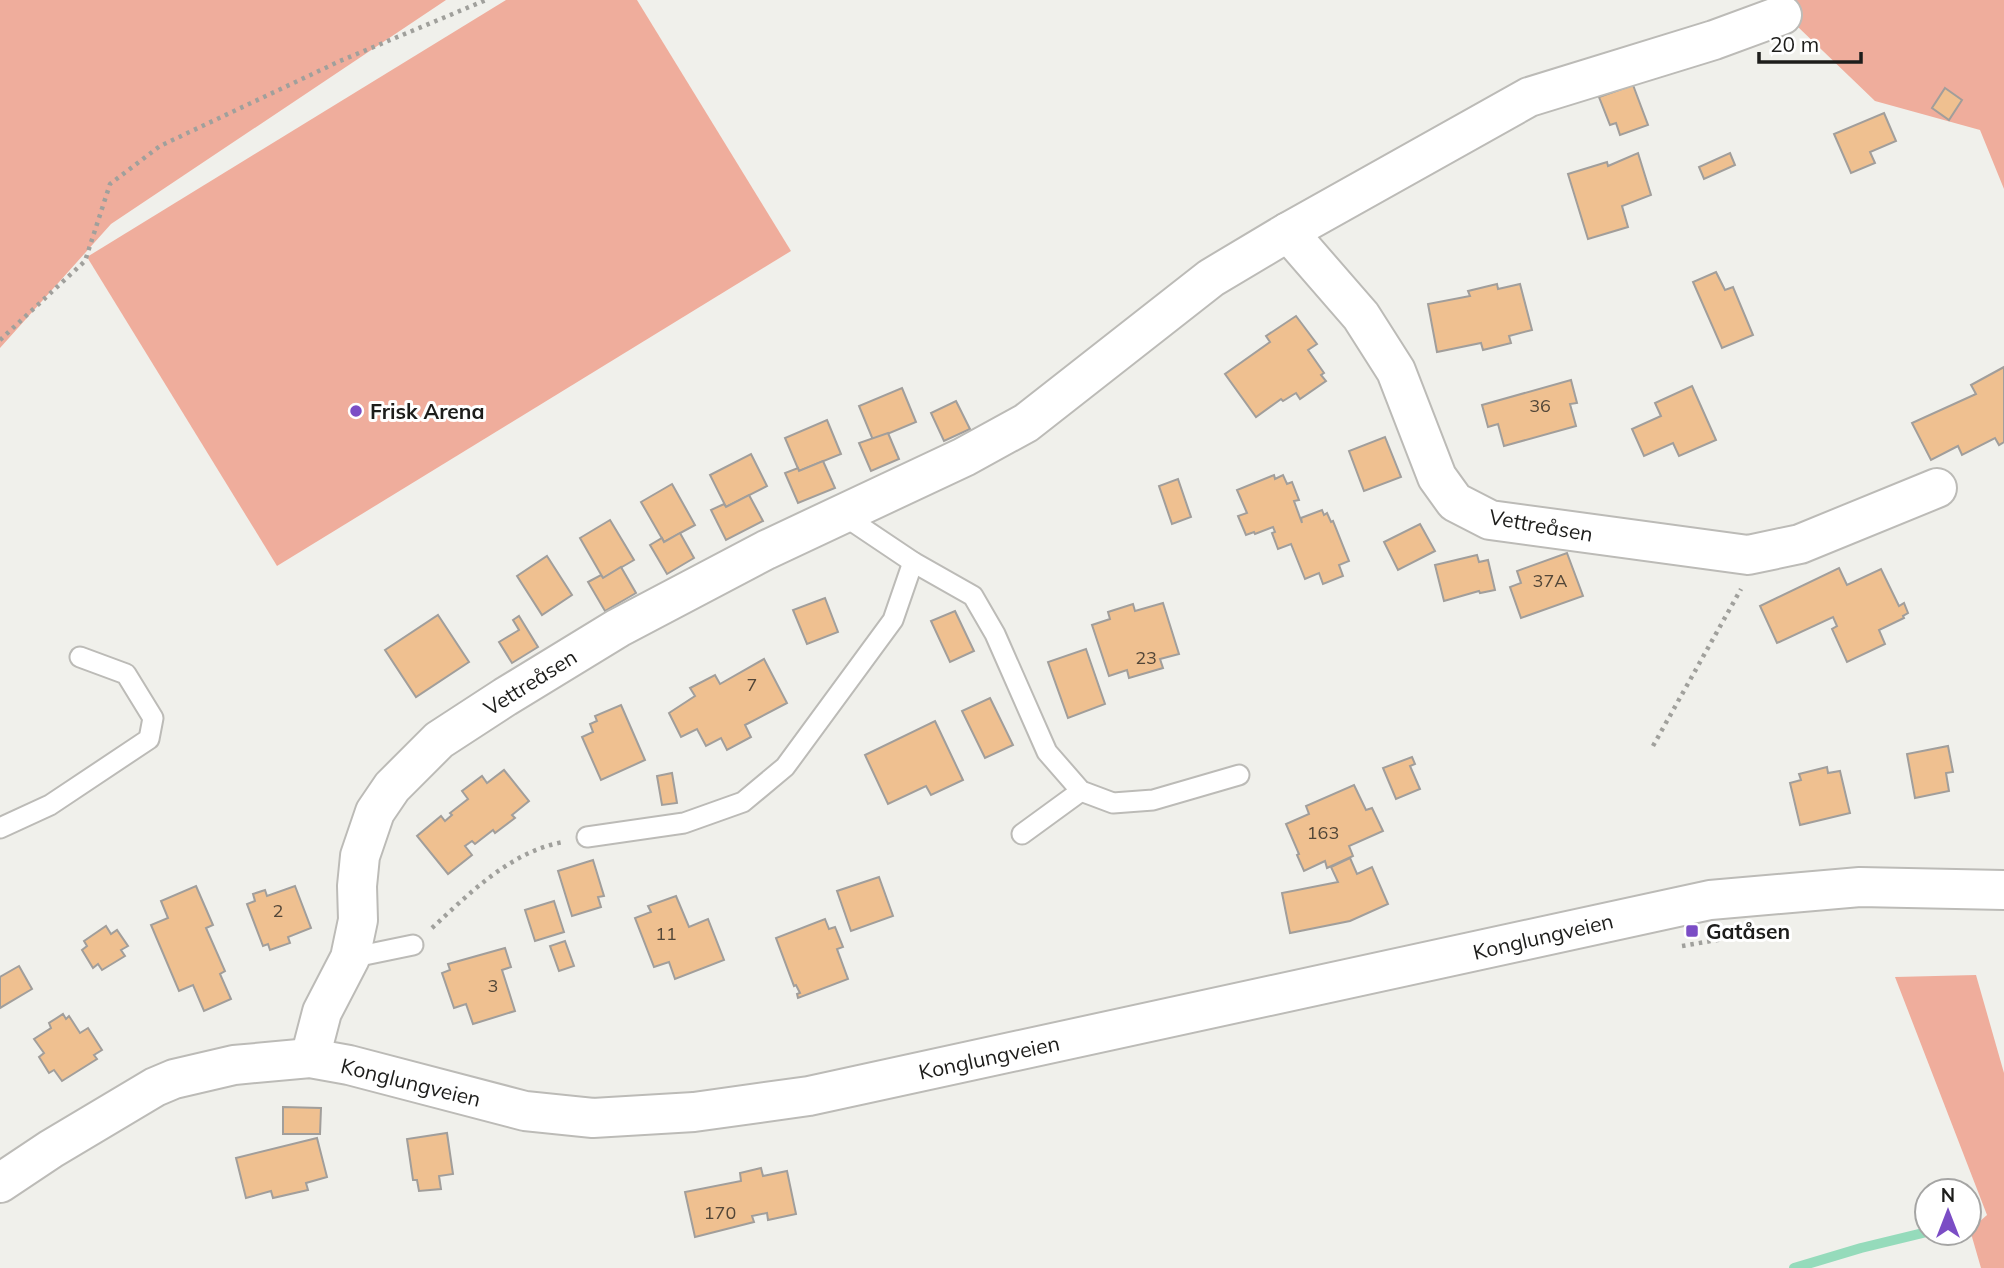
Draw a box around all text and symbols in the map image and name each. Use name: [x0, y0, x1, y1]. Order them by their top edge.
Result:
scale bar: [1759, 21, 1860, 65]
text: 20 m: [1770, 31, 1819, 57]
house number: 36: [1529, 394, 1551, 417]
place label: Frisk Arena: [370, 398, 484, 424]
marker: Frisk Arena: [348, 403, 364, 419]
street label: Vettreåsen: [1487, 503, 1595, 547]
house number: 37A: [1533, 569, 1567, 592]
street label: Vettreåsen: [479, 643, 581, 721]
house number: 23: [1135, 646, 1157, 669]
house number: 7: [747, 673, 757, 696]
house number: 163: [1307, 821, 1339, 844]
house number: 2: [273, 899, 283, 922]
street label: Konglungveien: [1470, 907, 1616, 965]
place label: Gatåsen: [1706, 918, 1790, 944]
house number: 11: [655, 922, 677, 945]
marker: Gatåsen: [1684, 923, 1700, 939]
house number: 3: [488, 974, 498, 997]
street label: Konglungveien: [916, 1029, 1062, 1085]
street label: Konglungveien: [338, 1052, 484, 1112]
north arrow: [1913, 1177, 1983, 1247]
text: N: [1941, 1183, 1955, 1207]
house number: 170: [704, 1201, 736, 1224]

